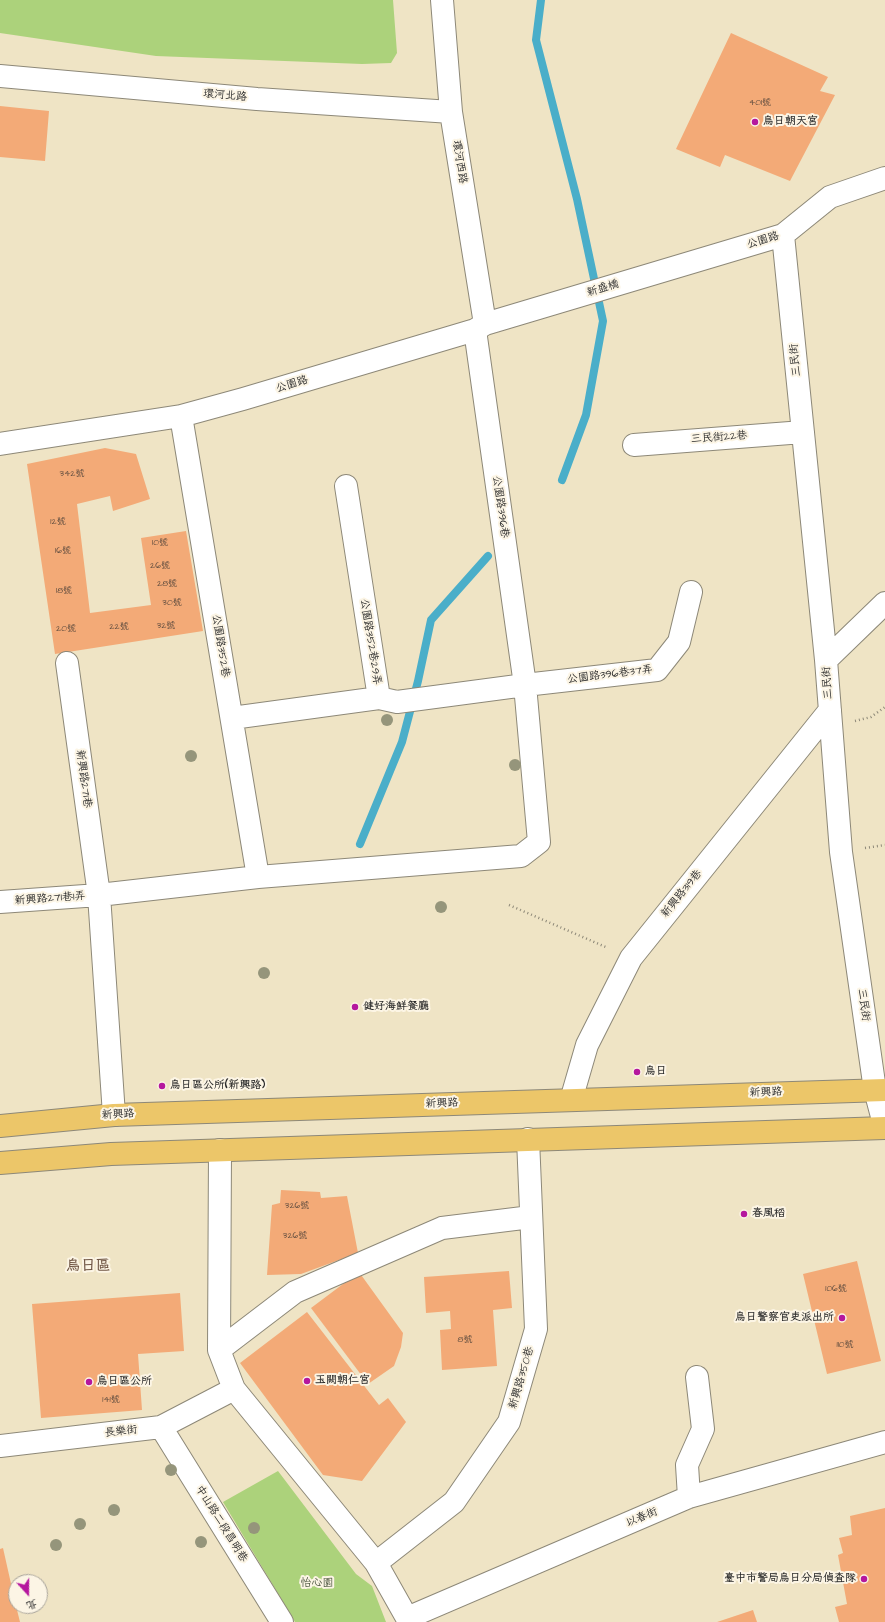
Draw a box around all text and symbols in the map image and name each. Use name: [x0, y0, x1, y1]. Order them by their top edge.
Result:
street label: 環河北路: [203, 88, 247, 104]
house number: 401號: [749, 98, 771, 108]
place label: 烏日朝天宮: [763, 115, 818, 129]
marker: 烏日朝天宮: [750, 117, 760, 127]
street label: 環河西路: [449, 139, 469, 185]
street label: 公園路: [745, 230, 781, 252]
street label: 新盛橋: [585, 278, 621, 300]
street label: 三民街: [788, 343, 804, 377]
street label: 公園路: [274, 374, 310, 396]
street label: 三民街22巷: [690, 429, 748, 447]
house number: 342號: [60, 469, 84, 479]
street label: 公園路396巷: [489, 475, 511, 539]
house number: 12號: [50, 517, 66, 527]
house number: 10號: [152, 538, 168, 548]
house number: 16號: [55, 546, 71, 556]
house number: 26號: [150, 561, 170, 571]
house number: 28號: [157, 579, 177, 589]
house number: 18號: [56, 586, 72, 596]
house number: 30號: [162, 598, 182, 608]
street label: 公園路352巷29弄: [357, 598, 383, 686]
street label: 公園路352巷: [209, 614, 231, 678]
house number: 32號: [157, 621, 175, 631]
house number: 22號: [109, 622, 129, 632]
house number: 20號: [56, 624, 76, 634]
street label: 公園路396巷37弄: [566, 663, 654, 687]
street label: 三民街: [820, 666, 836, 700]
street label: 新興路271巷: [72, 749, 94, 809]
street label: 新興路319巷: [659, 868, 705, 920]
street label: 新興路271巷1弄: [14, 890, 86, 908]
street label: 三民街: [854, 988, 872, 1022]
place label: 健好海鮮餐廳: [363, 1000, 429, 1014]
marker: 健好海鮮餐廳: [350, 1002, 360, 1012]
place label: 烏日: [645, 1065, 667, 1079]
marker: 烏日: [632, 1067, 642, 1077]
place label: 烏日區公所(新興路): [170, 1079, 265, 1093]
marker: 烏日區公所(新興路): [157, 1081, 167, 1091]
street label: 新興路: [749, 1086, 783, 1100]
street label: 新興路: [425, 1097, 459, 1111]
street label: 新興路: [101, 1108, 135, 1122]
house number: 326號: [285, 1201, 309, 1211]
place label: 春風稻: [752, 1207, 785, 1221]
marker: 春風稻: [739, 1209, 749, 1219]
house number: 326號: [283, 1231, 307, 1241]
district label: 烏日區: [66, 1258, 110, 1276]
house number: 106號: [825, 1284, 847, 1294]
place label: 烏日警察官吏派出所: [735, 1311, 834, 1325]
marker: 烏日警察官吏派出所: [837, 1313, 847, 1323]
house number: 8號: [458, 1335, 472, 1345]
house number: 110號: [837, 1340, 853, 1350]
street label: 新興路350巷: [507, 1345, 537, 1411]
place label: 玉闕朝仁宮: [315, 1374, 370, 1388]
place label: 烏日區公所: [97, 1375, 152, 1389]
marker: 玉闕朝仁宮: [302, 1376, 312, 1386]
marker: 烏日區公所: [84, 1377, 94, 1387]
house number: 141號: [102, 1395, 120, 1405]
street label: 長樂街: [104, 1423, 138, 1441]
street label: 中山路二段昌明巷: [192, 1483, 250, 1565]
street label: 以春街: [624, 1505, 660, 1531]
place label: 臺中市警局烏日分局偵查隊: [724, 1572, 856, 1586]
north arrow: [8, 1574, 48, 1614]
marker: 臺中市警局烏日分局偵查隊: [859, 1574, 869, 1584]
park label: 怡心園: [301, 1577, 333, 1591]
text: 北: [24, 1596, 40, 1614]

